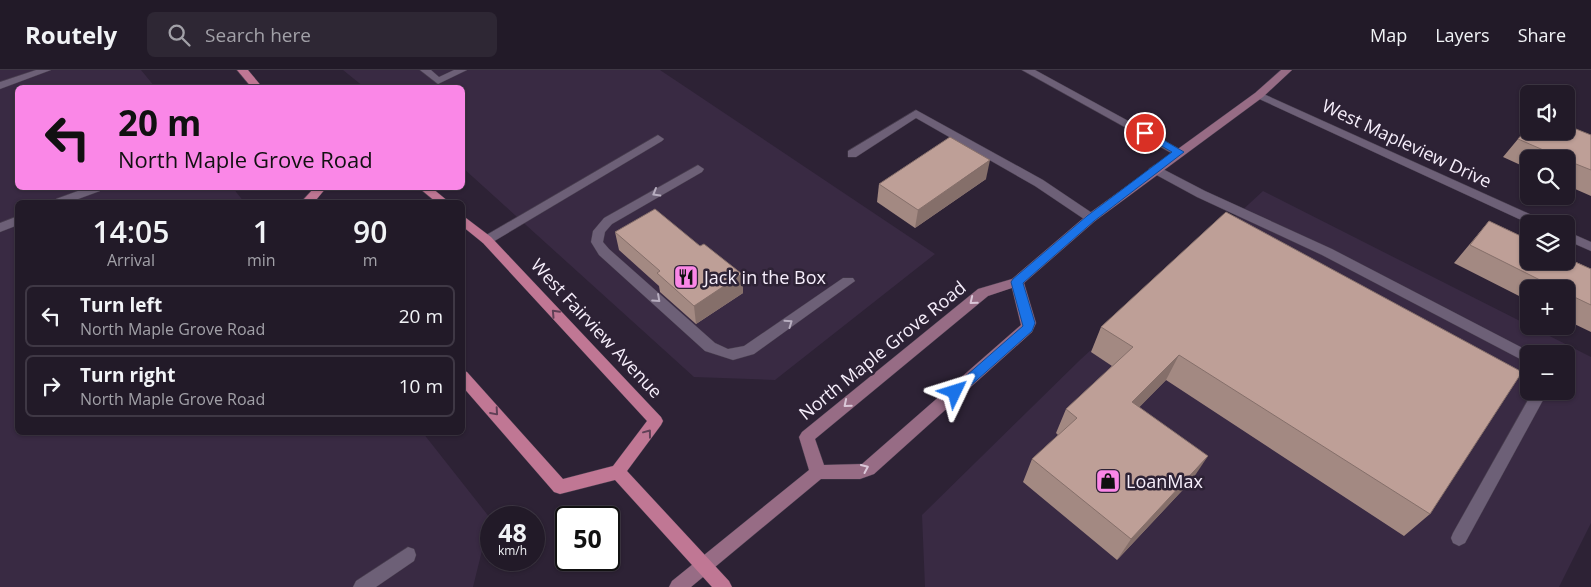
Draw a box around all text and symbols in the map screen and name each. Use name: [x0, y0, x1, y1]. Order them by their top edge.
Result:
search box: [147, 12, 497, 57]
text: Routely: [25, 18, 117, 51]
icon: search: [165, 21, 193, 49]
text: Search here: [205, 22, 311, 48]
text: Map: [1370, 23, 1407, 47]
text: Layers: [1435, 23, 1490, 47]
text: Share: [1518, 23, 1566, 47]
map controls: [1520, 85, 1575, 400]
button: sound: [1520, 85, 1575, 140]
street label: West Mapleview Drive: [1318, 93, 1496, 193]
text: 20 m: [118, 99, 201, 146]
icon: left: [35, 105, 100, 170]
pin: [1124, 112, 1166, 154]
icon: arrive: [1131, 119, 1159, 147]
text: North Maple Grove Road: [118, 144, 373, 174]
button: search: [1520, 150, 1575, 205]
one-way arrow: [652, 187, 661, 197]
text: 14:05: [93, 211, 169, 252]
text: 1: [253, 211, 270, 252]
text: 90: [353, 211, 387, 252]
button: layers: [1520, 215, 1575, 270]
text: Arrival: [107, 249, 155, 271]
text: min: [247, 249, 276, 271]
text: m: [363, 249, 378, 271]
street label: West Fairview Avenue: [526, 253, 668, 403]
restaurant icon: Jack in the Box: [673, 264, 699, 290]
place label: Jack in the Box: [702, 265, 827, 289]
street label: North Maple Grove Road: [793, 275, 971, 425]
button: +: [1520, 280, 1575, 335]
text: Turn left: [80, 292, 162, 318]
one-way arrow: [651, 293, 660, 302]
one-way arrow: [970, 295, 979, 303]
icon: left: [37, 302, 65, 330]
text: 20 m: [399, 303, 443, 329]
one-way arrow: [552, 310, 561, 319]
text: North Maple Grove Road: [80, 318, 265, 340]
one-way arrow: [784, 320, 793, 330]
button: −: [1520, 345, 1575, 400]
text: Turn right: [80, 362, 175, 388]
position arrow: [928, 365, 980, 417]
icon: right: [37, 372, 65, 400]
text: 10 m: [399, 373, 443, 399]
text: North Maple Grove Road: [80, 388, 265, 410]
one-way arrow: [844, 398, 853, 407]
one-way arrow: [489, 407, 498, 416]
one-way arrow: [642, 429, 651, 439]
one-way arrow: [860, 465, 869, 475]
shop icon: LoanMax: [1095, 468, 1121, 494]
place label: LoanMax: [1126, 469, 1203, 493]
speed limit sign: 50: [555, 506, 620, 571]
text: 48: [498, 515, 527, 549]
text: km/h: [498, 542, 527, 559]

